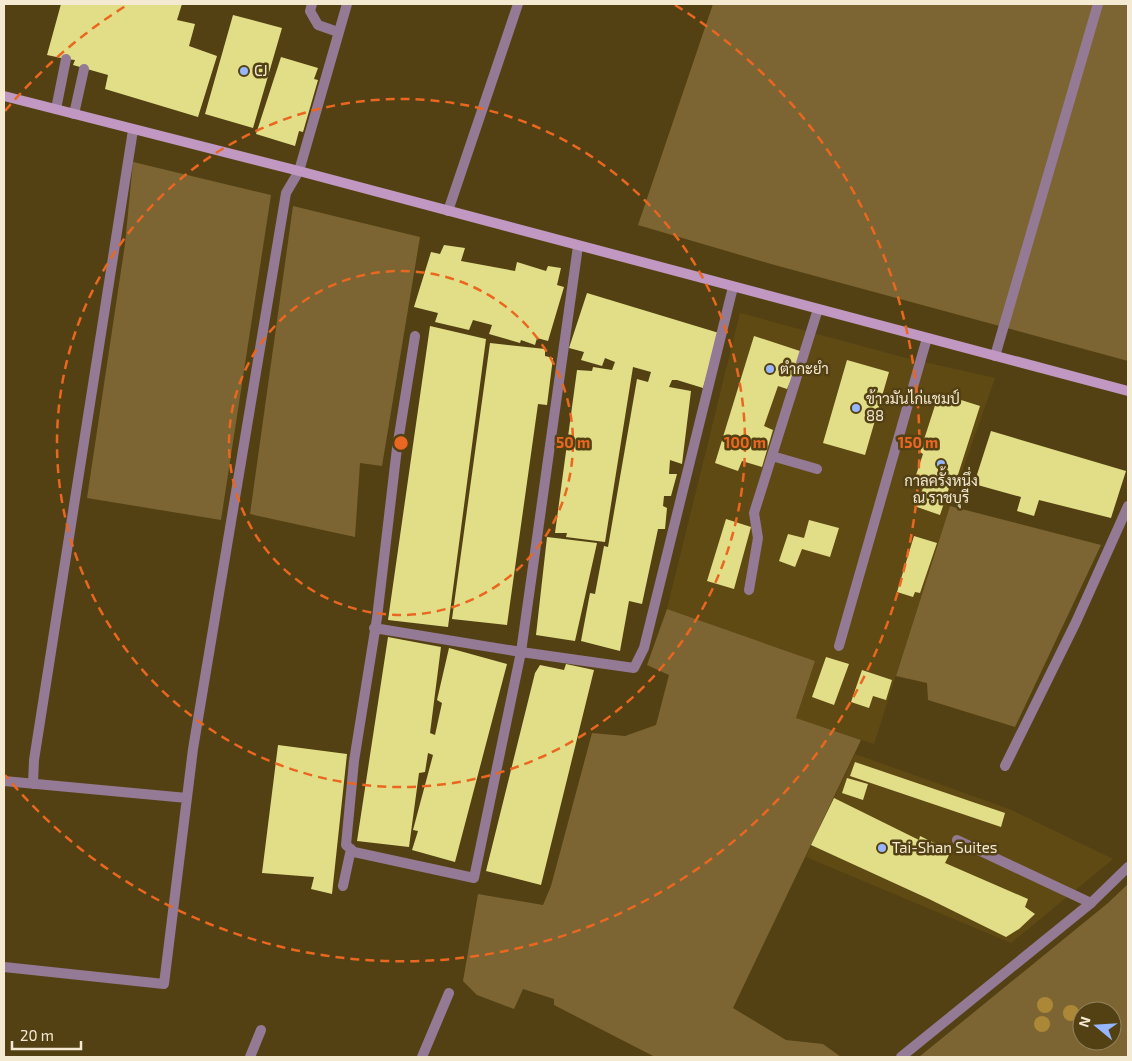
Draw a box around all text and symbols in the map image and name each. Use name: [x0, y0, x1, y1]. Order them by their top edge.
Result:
place label: CJ: [254, 61, 268, 79]
marker: CJ: [238, 65, 250, 77]
place label: ตำกะยำ: [780, 359, 829, 377]
marker: ตำกะยำ: [764, 363, 776, 375]
place label: ข้าวมันไก่แชมป์ 88: [866, 389, 960, 424]
marker: ข้าวมันไก่แชมป์ 88: [850, 402, 862, 414]
text: 50 m: [556, 433, 590, 451]
text: 100 m: [724, 433, 766, 451]
text: 150 m: [898, 433, 938, 451]
centre of rings: [392, 434, 410, 452]
marker: กาลครั้งหนึ่ง ณ ราชบุรี: [935, 458, 947, 470]
place label: กาลครั้งหนึ่ง ณ ราชบุรี: [904, 466, 978, 509]
place label: Tai-Shan Suites: [892, 838, 997, 856]
marker: Tai-Shan Suites: [876, 842, 888, 854]
north arrow: [1072, 1001, 1122, 1051]
text: N: [1075, 1014, 1094, 1029]
scale bar: [12, 1018, 81, 1050]
text: 20 m: [20, 1026, 54, 1044]

